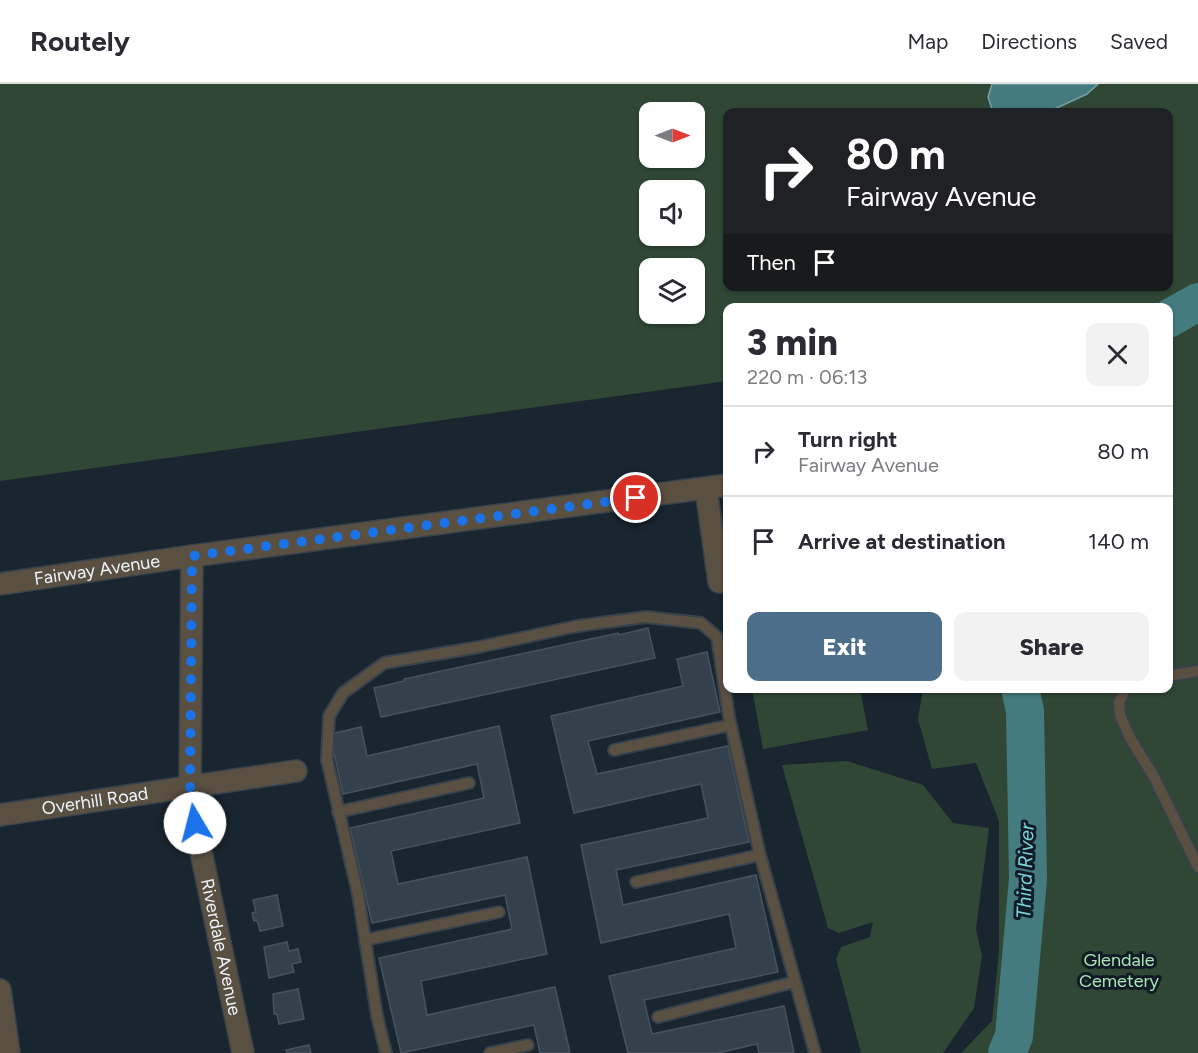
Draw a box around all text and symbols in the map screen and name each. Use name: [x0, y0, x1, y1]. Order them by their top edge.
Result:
text: Routely: [30, 24, 130, 58]
text: Map: [907, 29, 948, 54]
text: Directions: [981, 29, 1077, 54]
text: Saved: [1110, 29, 1168, 54]
north arrow: [639, 102, 705, 168]
map controls: [639, 102, 705, 324]
text: 80 m: [846, 129, 946, 180]
icon: right: [747, 132, 825, 210]
button: sound: [639, 180, 705, 246]
text: Fairway Avenue: [846, 180, 1036, 213]
icon: arrive: [808, 246, 841, 279]
text: Then: [747, 249, 796, 276]
button: layers: [639, 258, 705, 324]
text: 3 min: [747, 321, 838, 364]
button: close: [1086, 323, 1149, 386]
text: 220 m · 06:13: [747, 365, 867, 389]
text: Turn right: [798, 426, 897, 453]
icon: right: [747, 435, 780, 468]
text: 80 m: [1097, 438, 1149, 465]
text: Fairway Avenue: [798, 453, 939, 477]
pin: [610, 472, 661, 523]
icon: arrive: [619, 481, 652, 514]
icon: arrive: [747, 525, 780, 558]
text: Arrive at destination: [798, 528, 1006, 555]
text: 140 m: [1088, 528, 1149, 555]
street label: Fairway Avenue: [33, 550, 162, 590]
button: Exit: [747, 612, 942, 681]
button: Share: [954, 612, 1149, 681]
street label: Overhill Road: [40, 782, 150, 820]
position arrow: [163, 791, 227, 855]
water label: Third River: [1011, 822, 1039, 919]
street label: Riverdale Avenue: [196, 876, 246, 1018]
park label: Glendale Cemetery: [1079, 949, 1160, 992]

